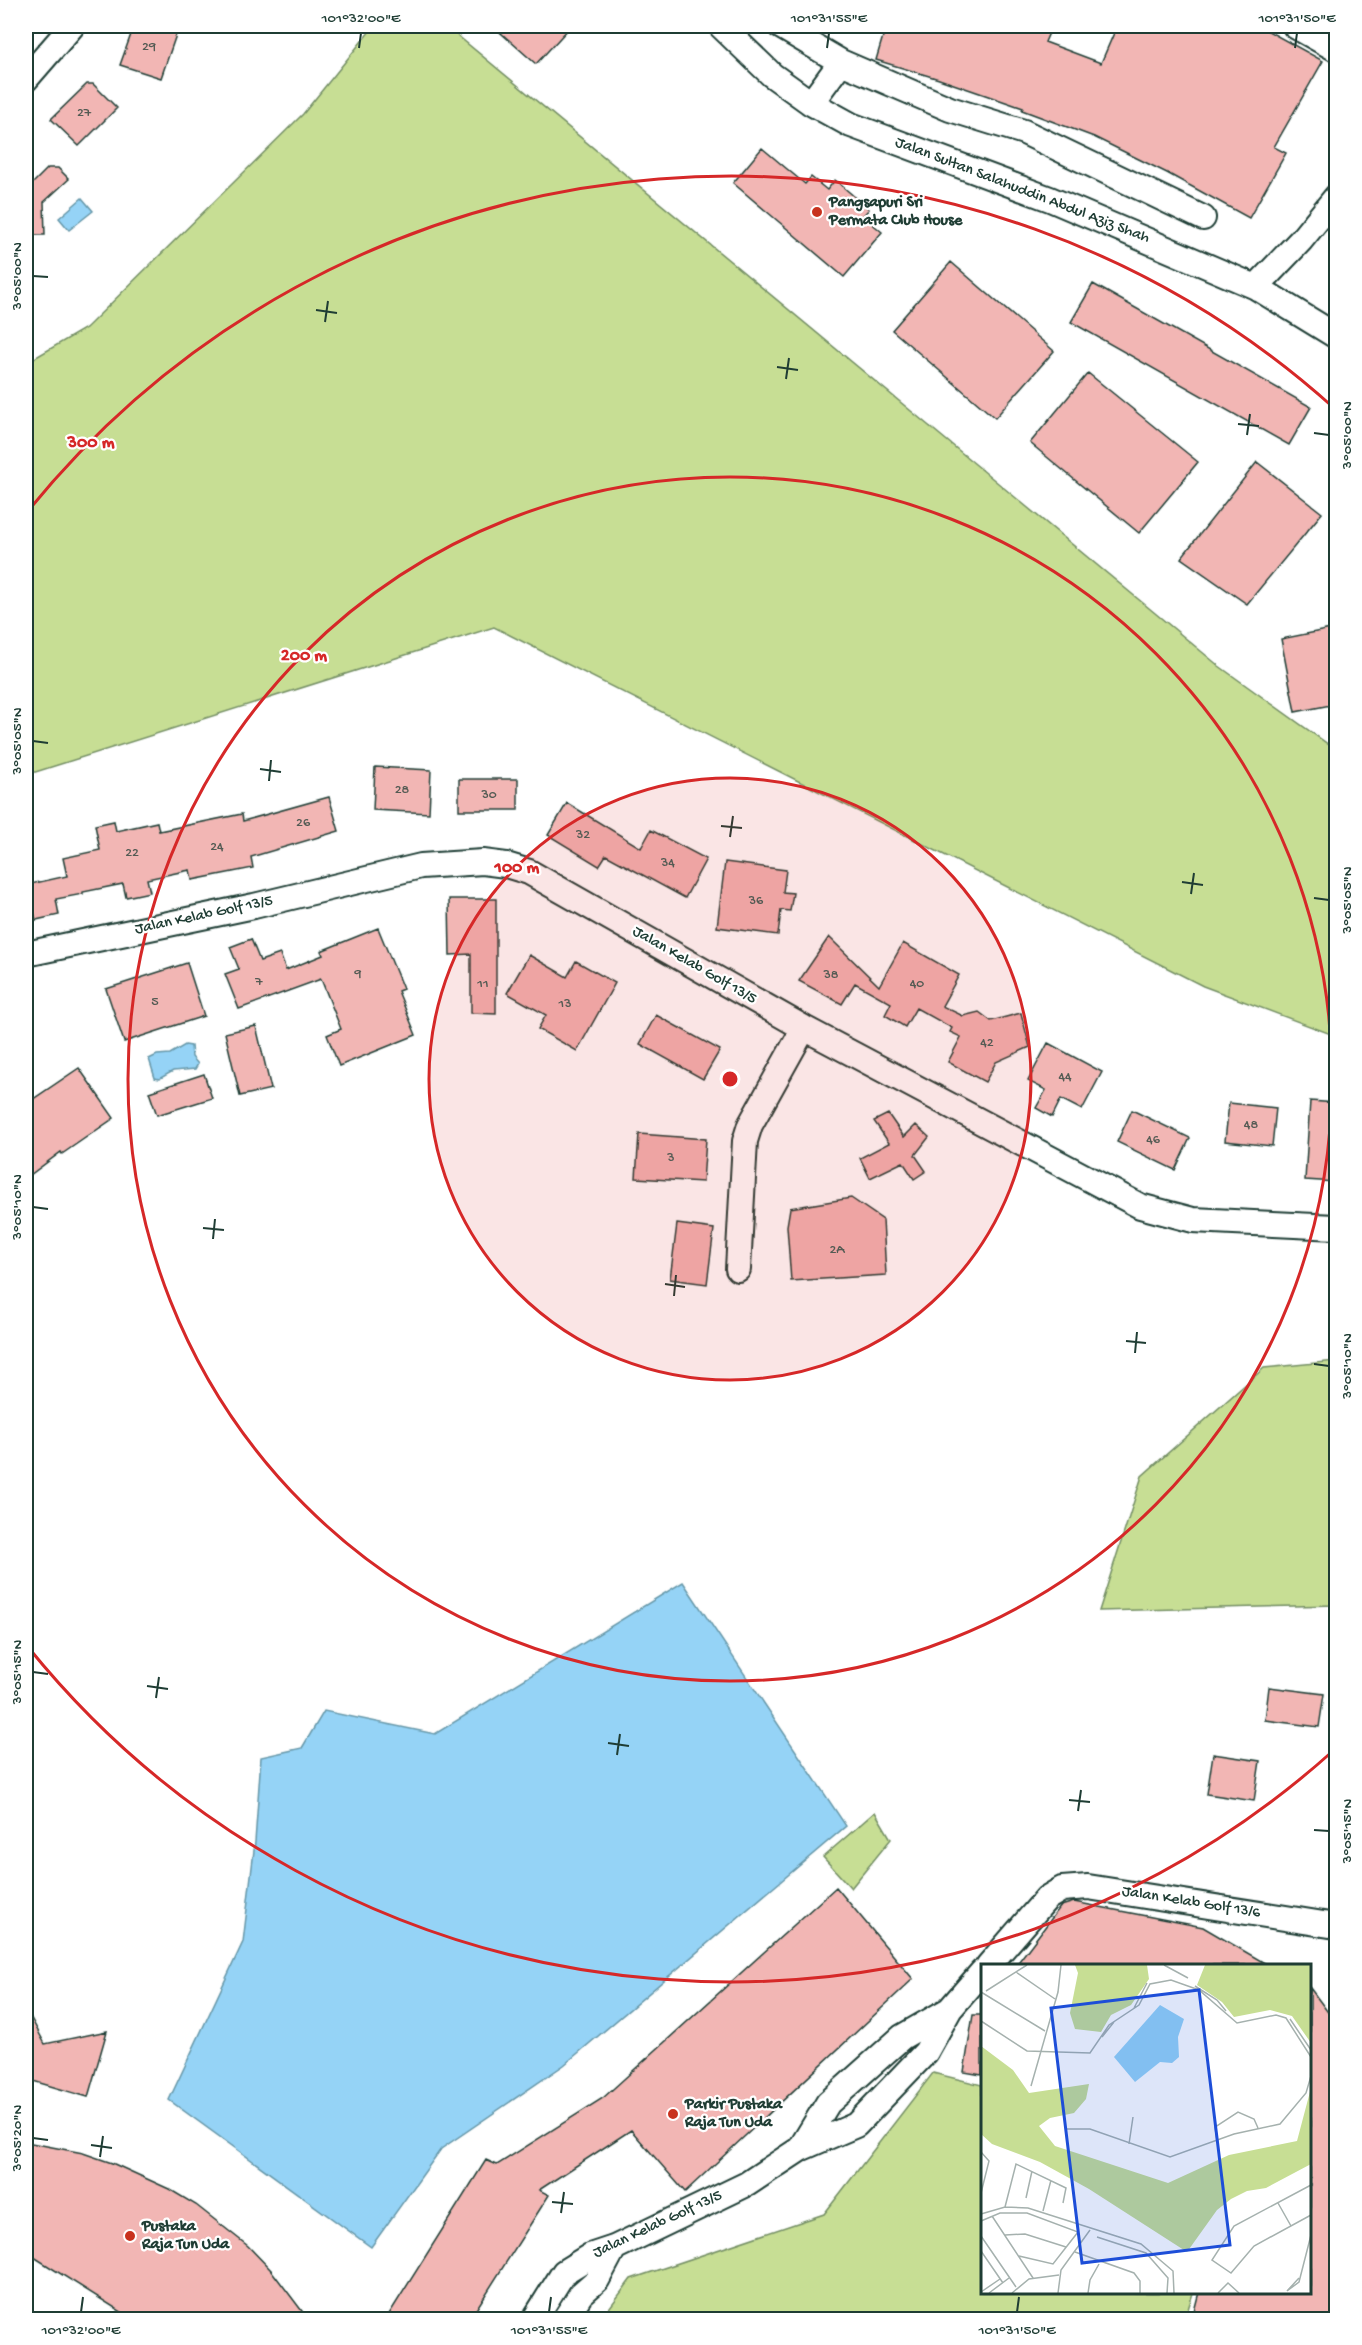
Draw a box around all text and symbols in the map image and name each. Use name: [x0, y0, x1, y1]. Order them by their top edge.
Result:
text: 101°32'00"E: [321, 10, 401, 28]
text: 101°31'55"E: [790, 10, 868, 28]
text: 101°31'50"E: [1257, 10, 1336, 28]
house number: 29: [142, 39, 156, 56]
house number: 27: [77, 105, 92, 122]
street label: Jalan Sultan Salahuddin Abdul Aziz Shah: [892, 134, 1152, 249]
place label: Pangsapuri Sri Permata Club House: [828, 194, 963, 231]
marker: Pangsapuri Sri Permata Club House: [810, 205, 824, 219]
text: 3°05'00"N: [9, 242, 27, 311]
text: 3°05'00"N: [1339, 401, 1357, 470]
text: 300 m: [67, 433, 115, 454]
text: 200 m: [281, 646, 327, 667]
text: 3°05'05"N: [9, 707, 27, 776]
house number: 28: [395, 782, 410, 799]
house number: 30: [480, 787, 497, 804]
house number: 26: [296, 815, 311, 832]
house number: 32: [575, 827, 590, 844]
house number: 24: [210, 839, 224, 856]
house number: 22: [125, 845, 139, 862]
house number: 34: [660, 855, 675, 872]
text: 100 m: [494, 858, 540, 879]
text: 3°05'05"N: [1339, 866, 1357, 935]
street label: Jalan Kelab Golf 13/5: [133, 892, 275, 940]
house number: 36: [748, 893, 764, 910]
street label: Jalan Kelab Golf 13/5: [628, 923, 760, 1009]
house number: 9: [353, 966, 362, 983]
house number: 38: [823, 967, 839, 984]
house number: 7: [254, 974, 263, 991]
house number: 11: [476, 976, 489, 993]
house number: 40: [910, 976, 924, 993]
house number: 5: [151, 994, 159, 1011]
house number: 13: [558, 996, 571, 1013]
house number: 42: [980, 1035, 994, 1052]
centre of rings: [720, 1069, 740, 1089]
house number: 44: [1058, 1069, 1072, 1086]
house number: 48: [1244, 1117, 1258, 1134]
house number: 46: [1146, 1132, 1161, 1149]
house number: 3: [666, 1150, 675, 1167]
text: 3°05'10"N: [9, 1174, 27, 1241]
house number: 2A: [829, 1242, 845, 1259]
text: 3°05'10"N: [1339, 1333, 1357, 1400]
text: 3°05'15"N: [9, 1639, 27, 1705]
text: 3°05'15"N: [1339, 1798, 1357, 1864]
street label: Jalan Kelab Golf 13/6: [1120, 1883, 1263, 1923]
inset map: [981, 1964, 1311, 2294]
place label: Parkir Pustaka Raja Tun Uda: [684, 2096, 783, 2133]
text: 3°05'20"N: [9, 2104, 27, 2172]
marker: Parkir Pustaka Raja Tun Uda: [666, 2107, 680, 2121]
street label: Jalan Kelab Golf 13/5: [590, 2187, 726, 2263]
place label: Pustaka Raja Tun Uda: [141, 2218, 230, 2255]
marker: Pustaka Raja Tun Uda: [123, 2229, 137, 2243]
text: 101°32'00"E: [41, 2322, 121, 2340]
text: 101°31'55"E: [510, 2322, 588, 2340]
text: 101°31'50"E: [977, 2322, 1056, 2340]

